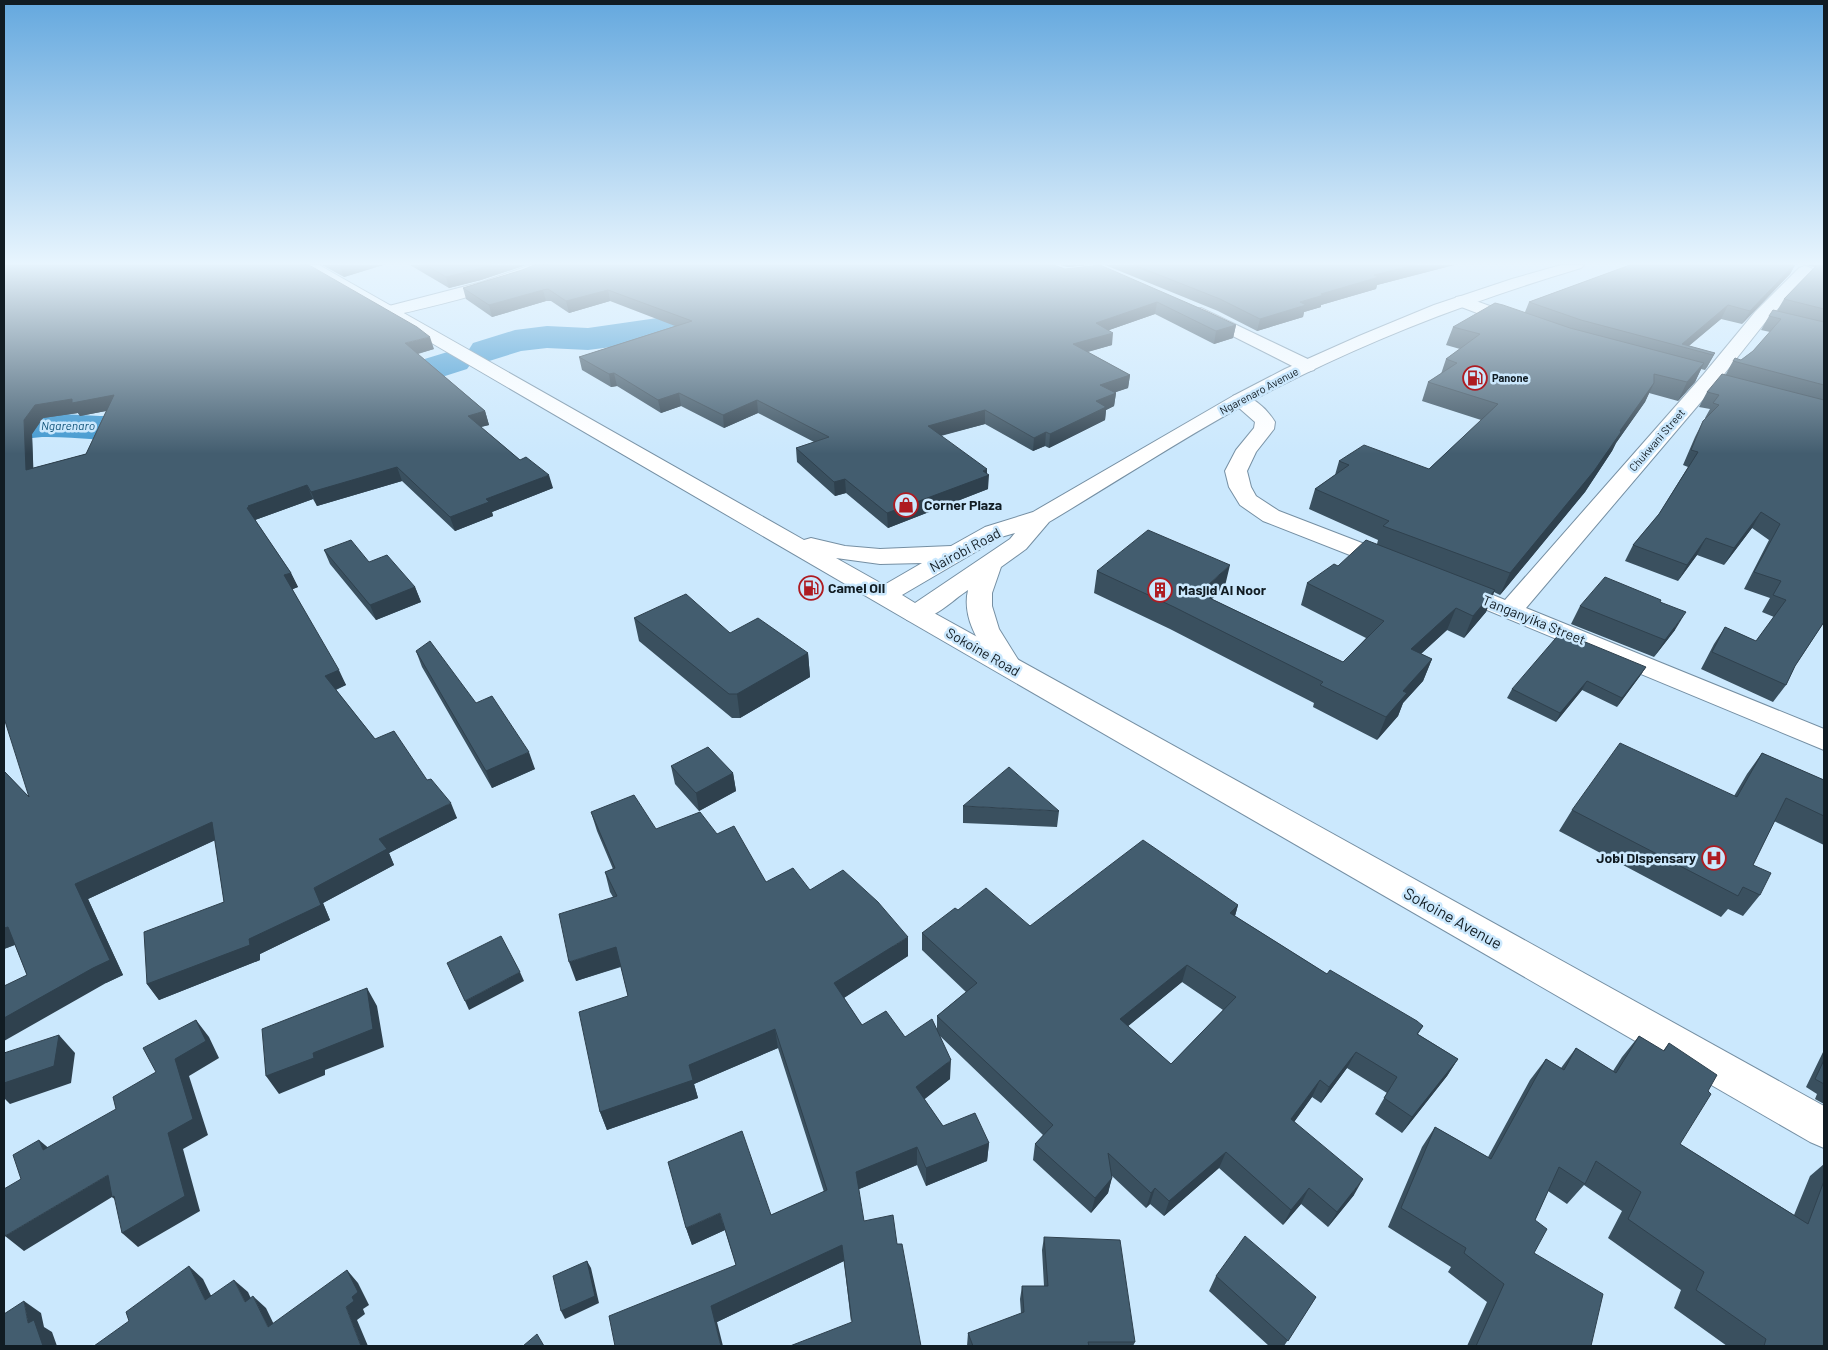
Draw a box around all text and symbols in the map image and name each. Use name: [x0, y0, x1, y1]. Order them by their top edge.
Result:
street label: Ngarenaro Avenue: [1217, 364, 1301, 417]
fuel station icon: Panone: [1462, 365, 1488, 391]
place label: Panone: [1492, 371, 1528, 384]
street label: Chukwani Street: [1626, 406, 1687, 474]
water label: Ngarenaro: [41, 418, 95, 432]
shop icon: Corner Plaza: [893, 492, 919, 518]
place label: Corner Plaza: [924, 496, 1002, 513]
street label: Nairobi Road: [926, 524, 1003, 575]
fuel station icon: Camel Oil: [798, 575, 824, 601]
building icon: Masjid Al Noor: [1147, 577, 1173, 603]
place label: Camel Oil: [828, 579, 885, 596]
place label: Masjid Al Noor: [1178, 581, 1267, 598]
street label: Tanganyika Street: [1480, 591, 1588, 648]
street label: Sokoine Road: [943, 624, 1023, 680]
hospital icon: Jobi Dispensary: [1701, 845, 1727, 871]
place label: Jobi Dispensary: [1596, 849, 1696, 866]
street label: Sokoine Avenue: [1401, 883, 1506, 952]

